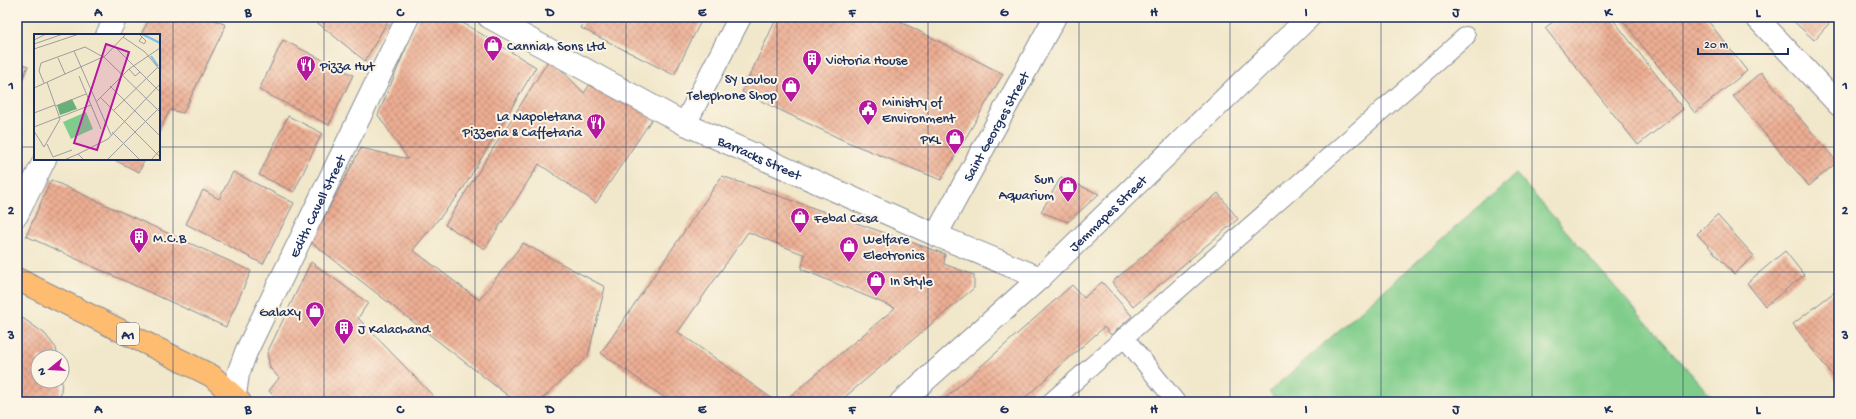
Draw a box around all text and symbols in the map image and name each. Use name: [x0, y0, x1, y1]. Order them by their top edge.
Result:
text: A: [93, 6, 103, 21]
text: B: [244, 6, 253, 21]
text: C: [395, 6, 405, 21]
text: D: [545, 6, 555, 21]
text: E: [698, 6, 707, 21]
text: F: [848, 6, 857, 21]
text: G: [1000, 6, 1009, 21]
text: H: [1150, 6, 1158, 21]
text: I: [1304, 6, 1308, 21]
text: J: [1452, 6, 1461, 21]
text: K: [1603, 6, 1613, 21]
text: L: [1756, 6, 1762, 21]
scale bar: [1698, 30, 1788, 56]
inset map: [34, 34, 160, 160]
shop icon: Canniah Sons Ltd: [482, 34, 504, 62]
place label: Canniah Sons Ltd: [507, 39, 607, 56]
text: 20 m: [1704, 39, 1729, 53]
building icon: Victoria House: [801, 48, 823, 76]
place label: Victoria House: [825, 53, 909, 70]
restaurant icon: Pizza Hut: [295, 54, 317, 82]
place label: Pizza Hut: [319, 59, 376, 76]
street label: Saint Georges Street: [961, 68, 1035, 185]
place label: SY Loulou Telephone Shop: [686, 72, 777, 105]
shop icon: SY Loulou Telephone Shop: [780, 75, 802, 103]
text: 1: [7, 79, 14, 94]
text: 1: [1841, 79, 1848, 94]
place label: Ministry of Environment: [882, 95, 956, 128]
public building icon: Ministry of Environment: [857, 98, 879, 126]
place label: La Napoletana Pizzeria & Caffetaria: [461, 109, 583, 142]
restaurant icon: La Napoletana Pizzeria & Caffetaria: [585, 112, 607, 140]
shop icon: PKL: [944, 127, 966, 155]
place label: PKL: [919, 132, 942, 149]
street label: Barracks Street: [713, 133, 804, 186]
street label: Edith Cavell Street: [287, 152, 352, 261]
place label: Sun Aquarium: [999, 172, 1054, 205]
street label: Jemmapes Street: [1066, 172, 1153, 256]
shop icon: Sun Aquarium: [1057, 175, 1079, 203]
text: 2: [8, 204, 15, 219]
text: 2: [1842, 204, 1849, 219]
shop icon: Febal Casa: [789, 206, 811, 234]
place label: Febal Casa: [813, 211, 879, 228]
building icon: M.C.B: [128, 226, 150, 254]
place label: M.C.B: [153, 231, 187, 248]
place label: Welfare Electronics: [863, 232, 925, 265]
shop icon: Welfare Electronics: [838, 235, 860, 263]
shop icon: In Style: [865, 269, 887, 297]
place label: In Style: [890, 274, 934, 291]
shop icon: Galaxy: [304, 300, 326, 328]
place label: Galaxy: [259, 305, 301, 322]
building icon: J Kalachand: [333, 317, 355, 345]
place label: J Kalachand: [358, 322, 432, 339]
road number: A1: [117, 323, 139, 345]
text: 3: [7, 329, 15, 344]
text: 3: [1841, 329, 1849, 344]
north arrow: [30, 349, 70, 389]
text: N: [36, 366, 49, 377]
text: A: [93, 403, 103, 418]
text: B: [244, 403, 253, 418]
text: C: [395, 403, 405, 418]
text: D: [545, 403, 555, 418]
text: E: [698, 403, 707, 418]
text: F: [848, 403, 857, 418]
text: G: [1000, 403, 1009, 418]
text: H: [1150, 403, 1158, 418]
text: I: [1304, 403, 1308, 418]
text: J: [1452, 403, 1461, 418]
text: K: [1603, 403, 1613, 418]
text: L: [1756, 403, 1762, 418]

